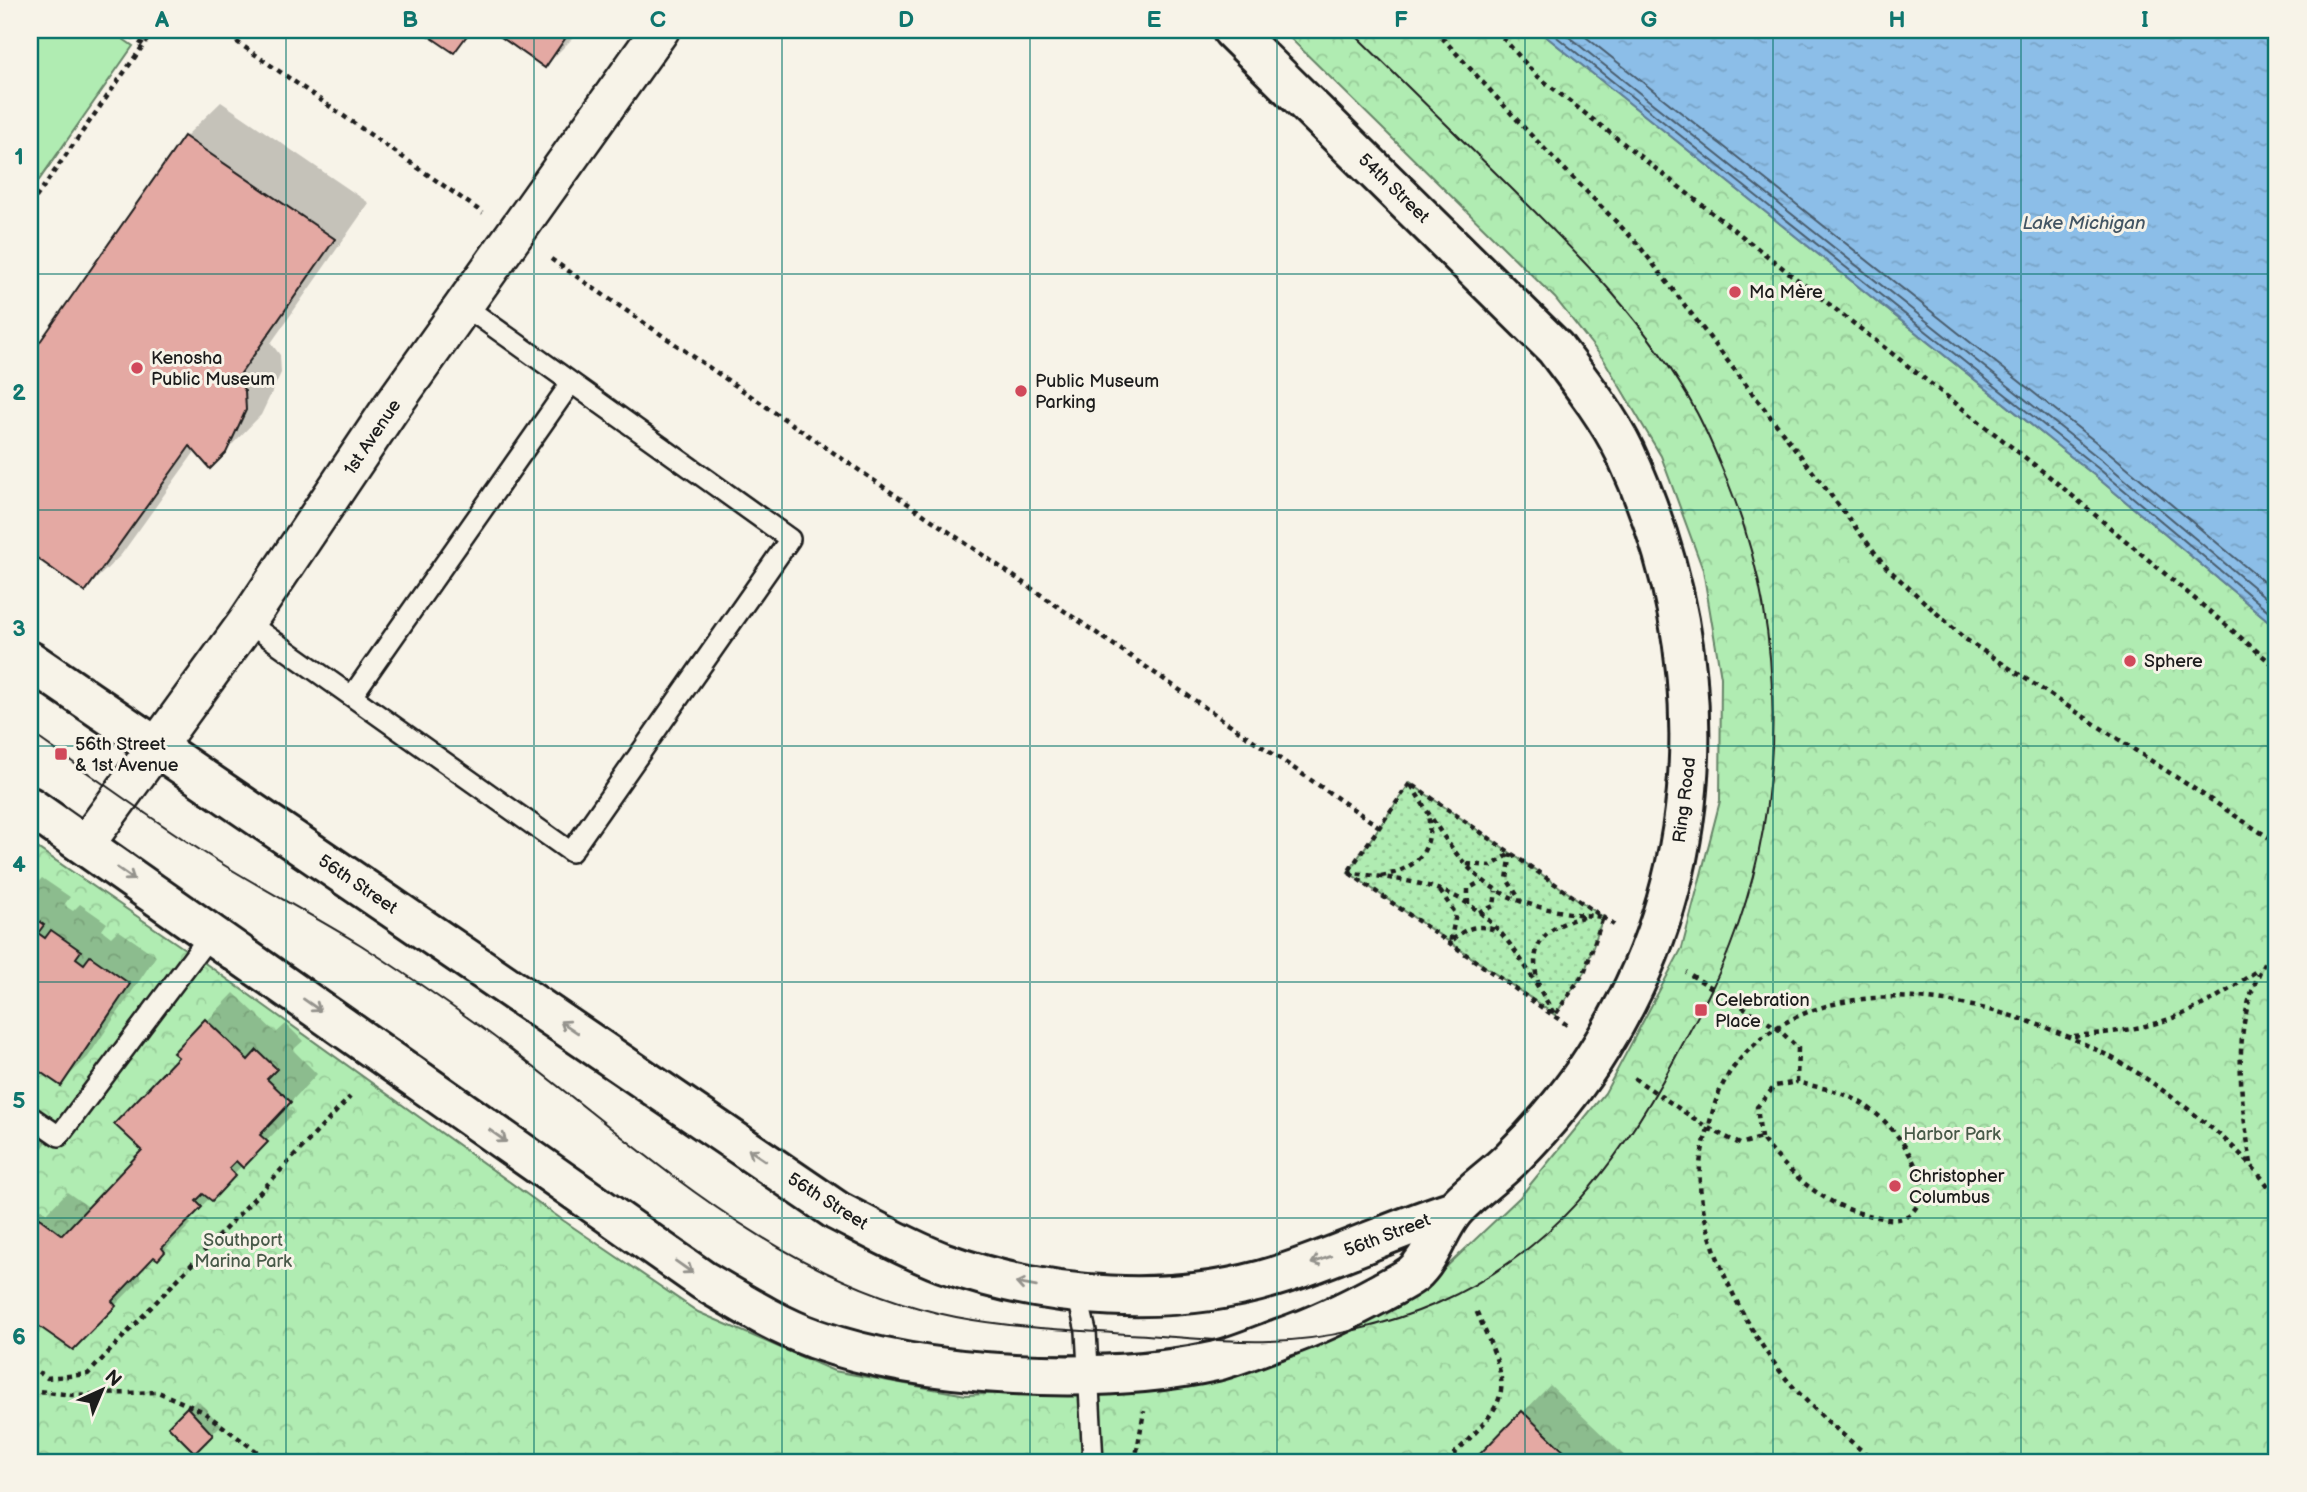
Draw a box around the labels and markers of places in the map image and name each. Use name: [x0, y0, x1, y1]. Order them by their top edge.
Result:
place label: Ma Mère: [1749, 282, 1823, 303]
marker: Ma Mère: [1727, 284, 1743, 300]
place label: Kenosha Public Museum: [151, 348, 275, 390]
marker: Kenosha Public Museum: [129, 360, 145, 376]
place label: Public Museum Parking: [1035, 371, 1159, 413]
marker: Public Museum Parking: [1013, 383, 1029, 399]
place label: Sphere: [2144, 651, 2203, 672]
marker: Sphere: [2122, 653, 2138, 669]
place label: 56th Street & 1st Avenue: [75, 734, 179, 776]
marker: 56th Street & 1st Avenue: [53, 746, 69, 762]
place label: Celebration Place: [1715, 990, 1810, 1032]
marker: Celebration Place: [1693, 1002, 1709, 1018]
place label: Christopher Columbus: [1909, 1166, 2005, 1208]
marker: Christopher Columbus: [1887, 1178, 1903, 1194]

